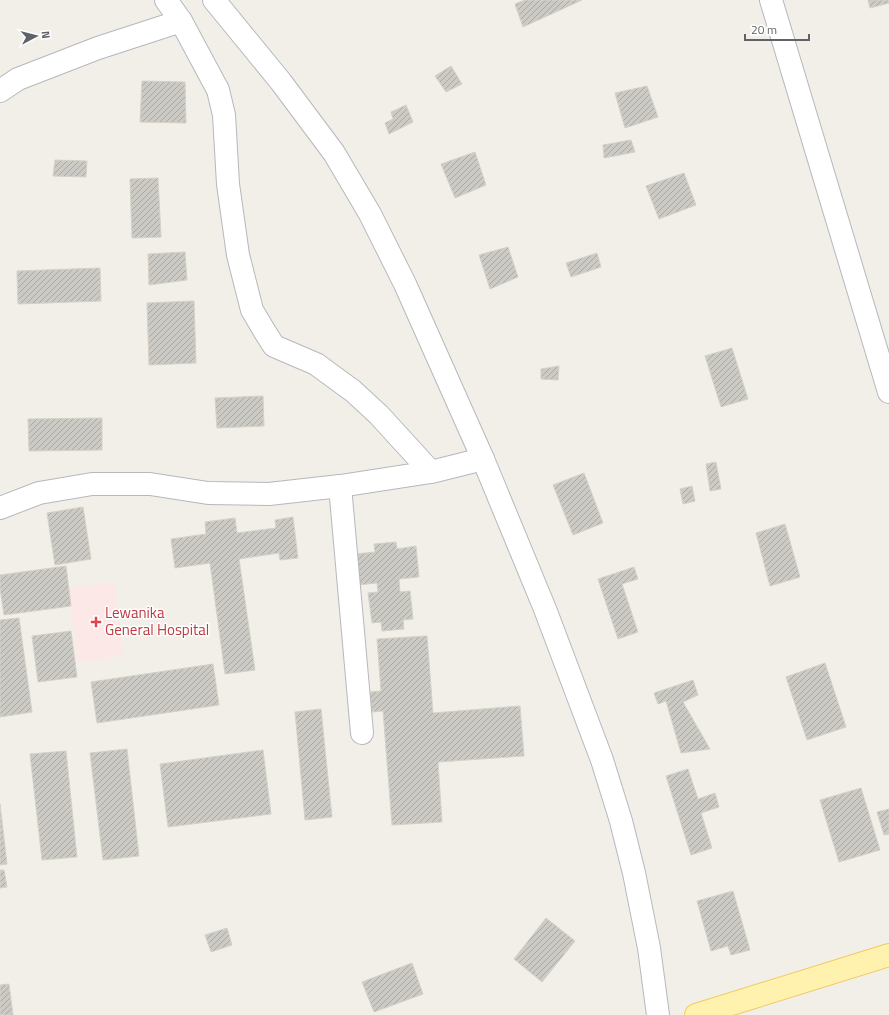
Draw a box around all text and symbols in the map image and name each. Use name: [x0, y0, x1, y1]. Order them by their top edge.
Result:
north arrow: [16, 16, 56, 56]
scale bar: [745, 16, 809, 42]
text: 20 m: [751, 20, 777, 39]
text: N: [38, 30, 54, 40]
place label: Lewanika General Hospital: [105, 601, 209, 641]
marker: Lewanika General Hospital: [90, 616, 102, 628]

